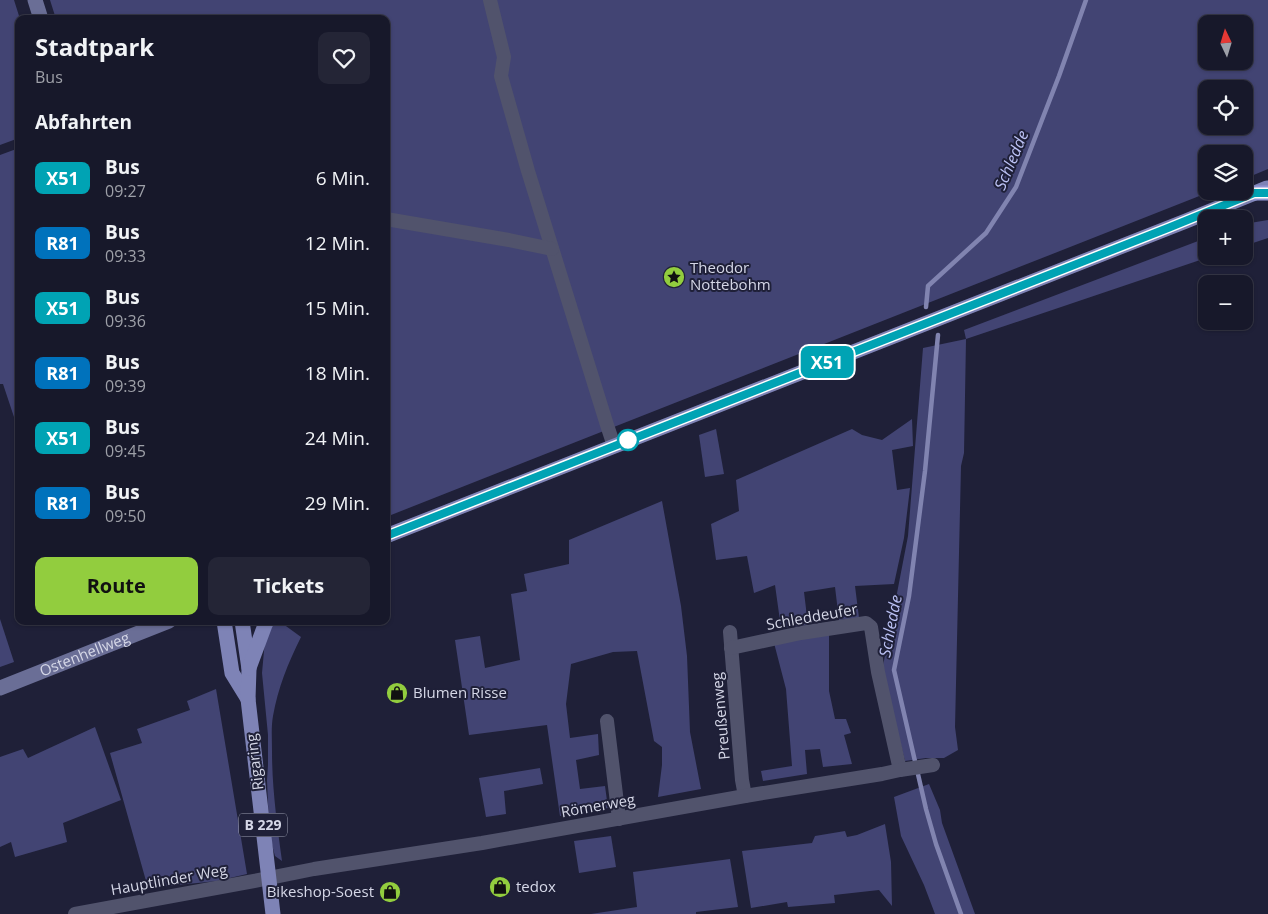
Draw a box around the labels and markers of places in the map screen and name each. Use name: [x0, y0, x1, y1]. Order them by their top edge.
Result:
place label: Theodor Nottebohm: [690, 257, 771, 294]
place icon: Theodor Nottebohm: [662, 265, 686, 289]
unlabelled marker: [617, 429, 639, 451]
shop icon: Blumen Risse: [385, 681, 409, 705]
place label: Blumen Risse: [413, 682, 507, 702]
shop icon: tedox: [488, 875, 512, 899]
place label: tedox: [516, 876, 556, 896]
shop icon: Bikeshop-Soest: [378, 880, 402, 904]
place label: Bikeshop-Soest: [267, 881, 374, 901]

